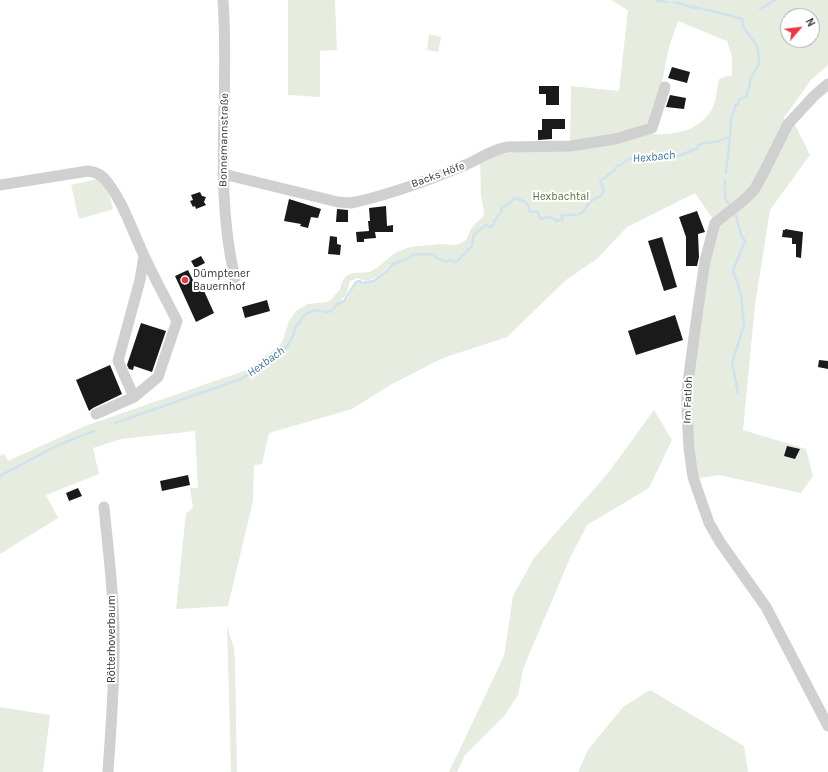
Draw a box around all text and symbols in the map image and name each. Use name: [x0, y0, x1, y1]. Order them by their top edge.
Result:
north arrow: [780, 8, 820, 48]
text: N: [803, 16, 818, 29]
street label: Bonnemannstraße: [217, 93, 231, 187]
water label: Hexbach: [632, 148, 676, 166]
street label: Backs Höfe: [409, 159, 467, 191]
park label: Hexbachtal: [533, 190, 589, 204]
place label: Dümptener Bauernhof: [193, 267, 250, 293]
marker: Dümptener Bauernhof: [180, 275, 190, 285]
water label: Hexbach: [244, 344, 288, 380]
street label: Im Fatloh: [681, 376, 695, 424]
street label: Rötterhoverbaum: [105, 595, 119, 683]

